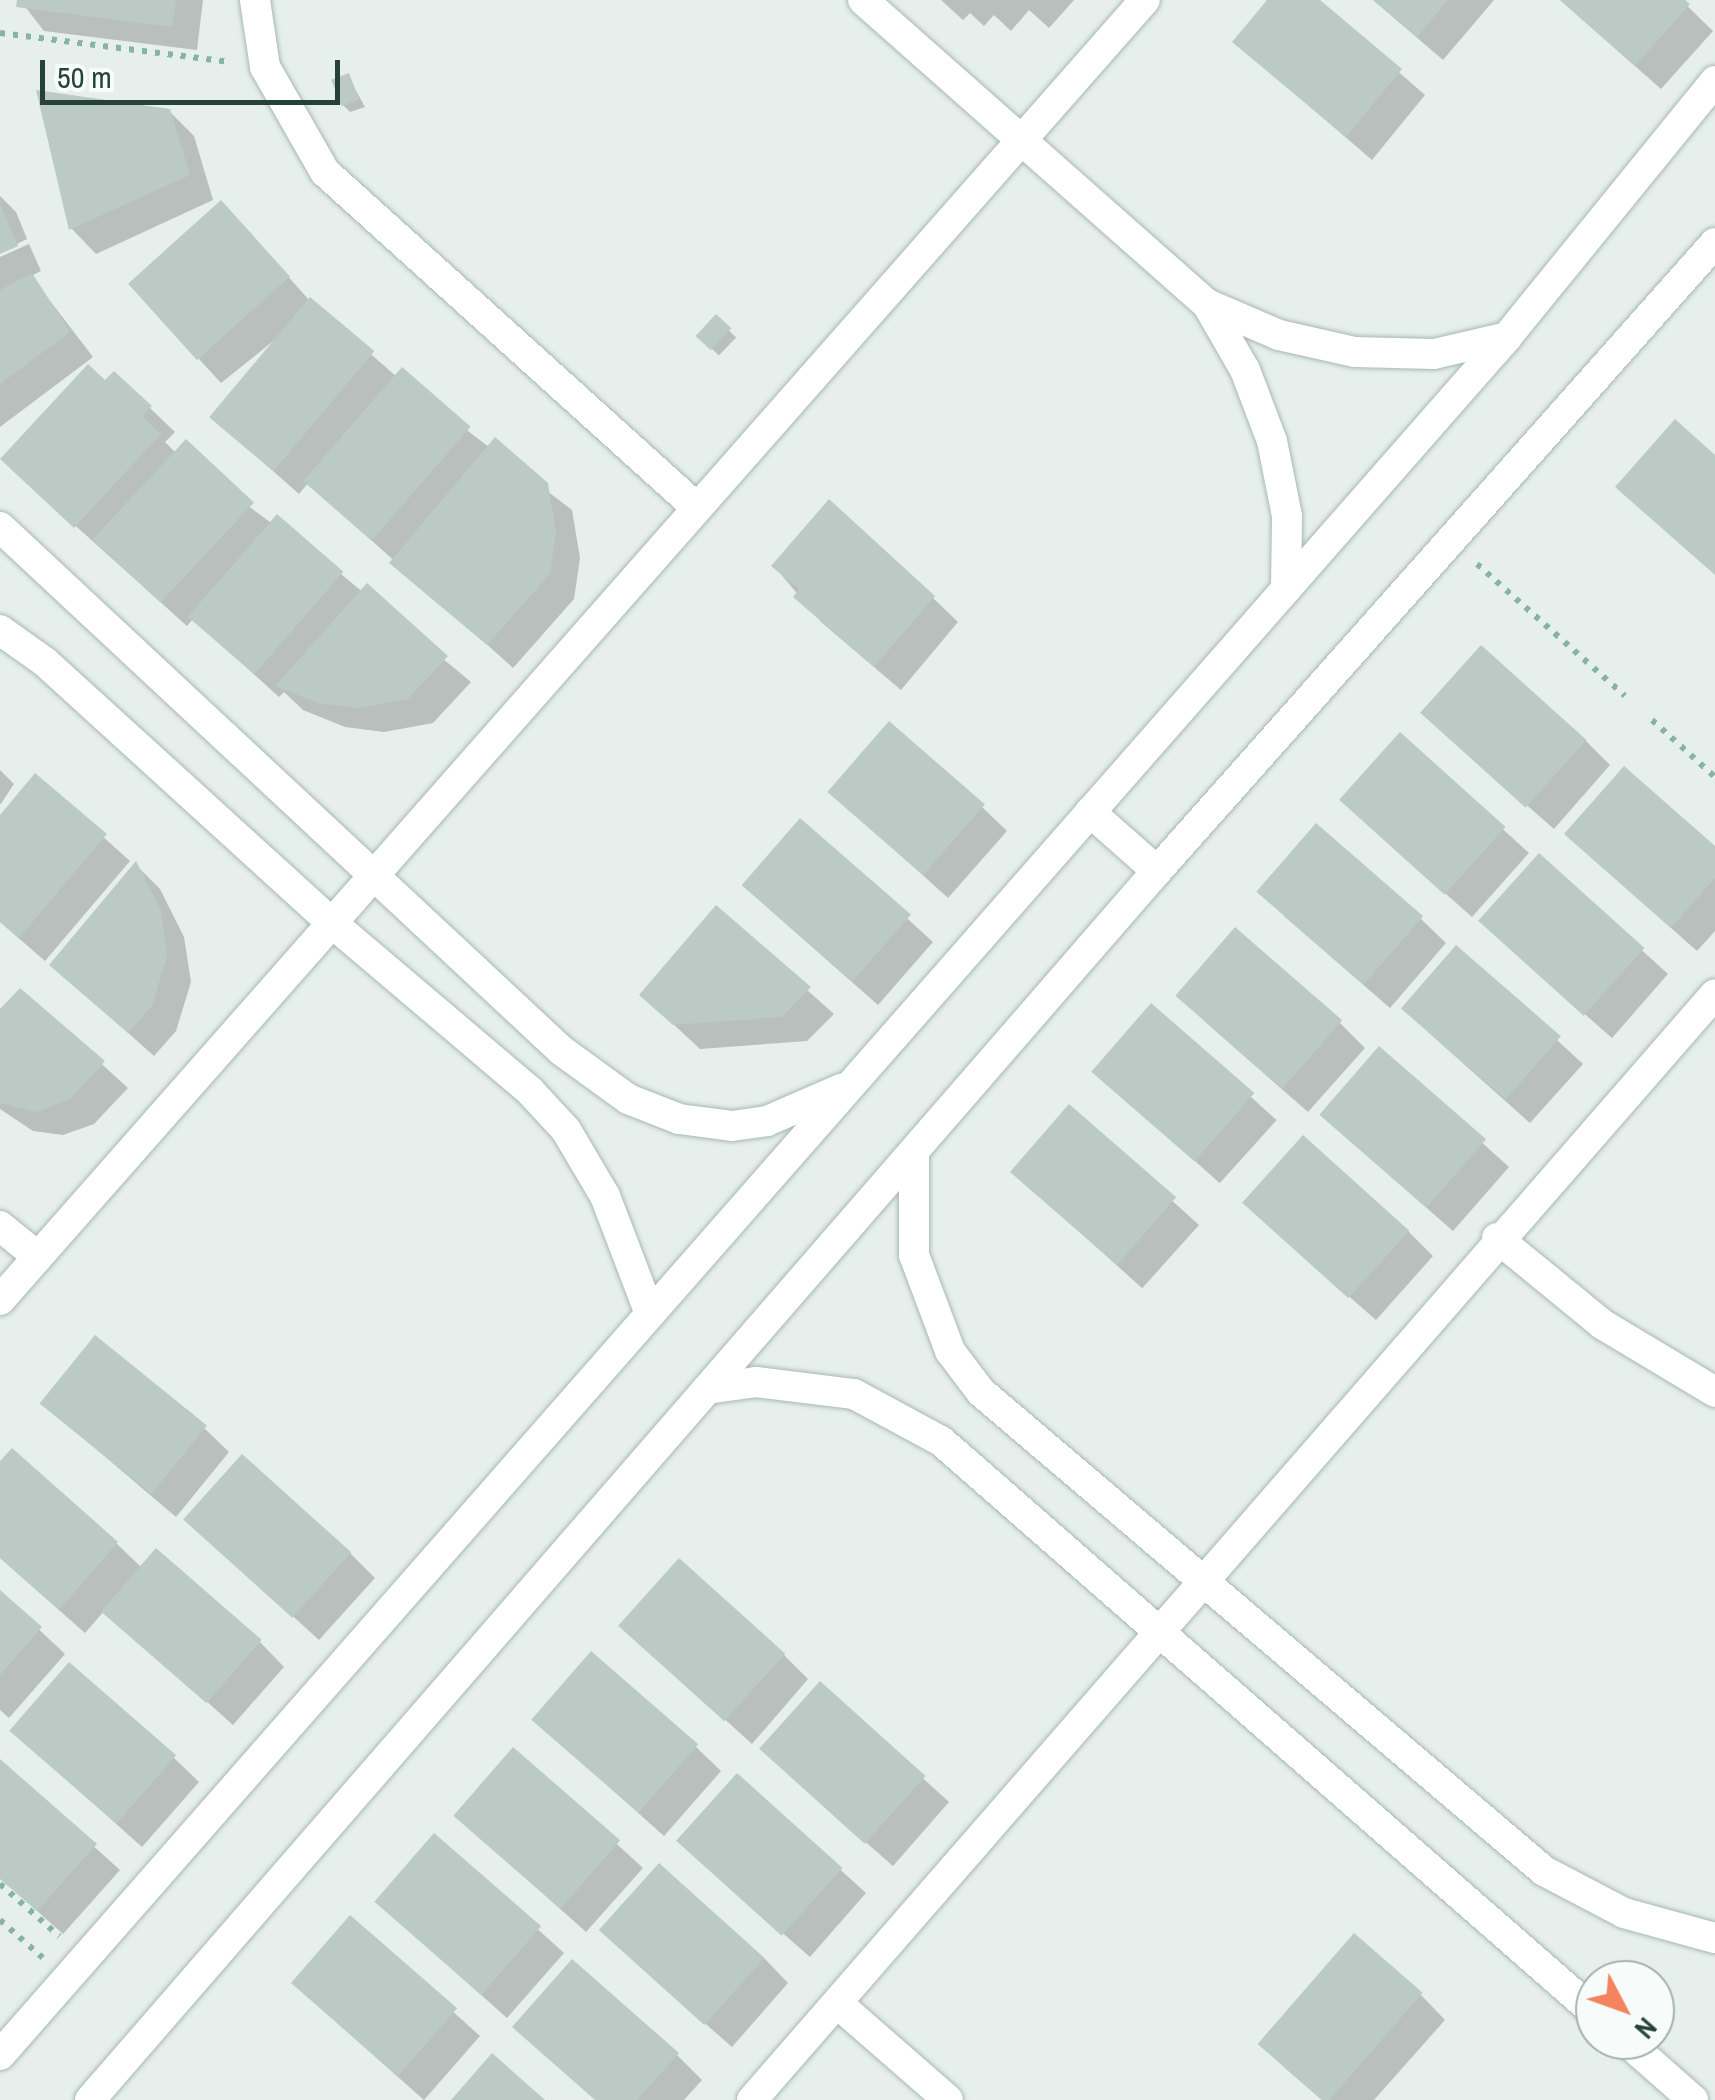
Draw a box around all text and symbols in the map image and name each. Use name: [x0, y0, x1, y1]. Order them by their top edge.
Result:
scale bar: [45, 40, 345, 102]
text: 50 m: [57, 57, 112, 97]
north arrow: [1575, 1960, 1675, 2060]
text: N: [1626, 2010, 1666, 2047]

